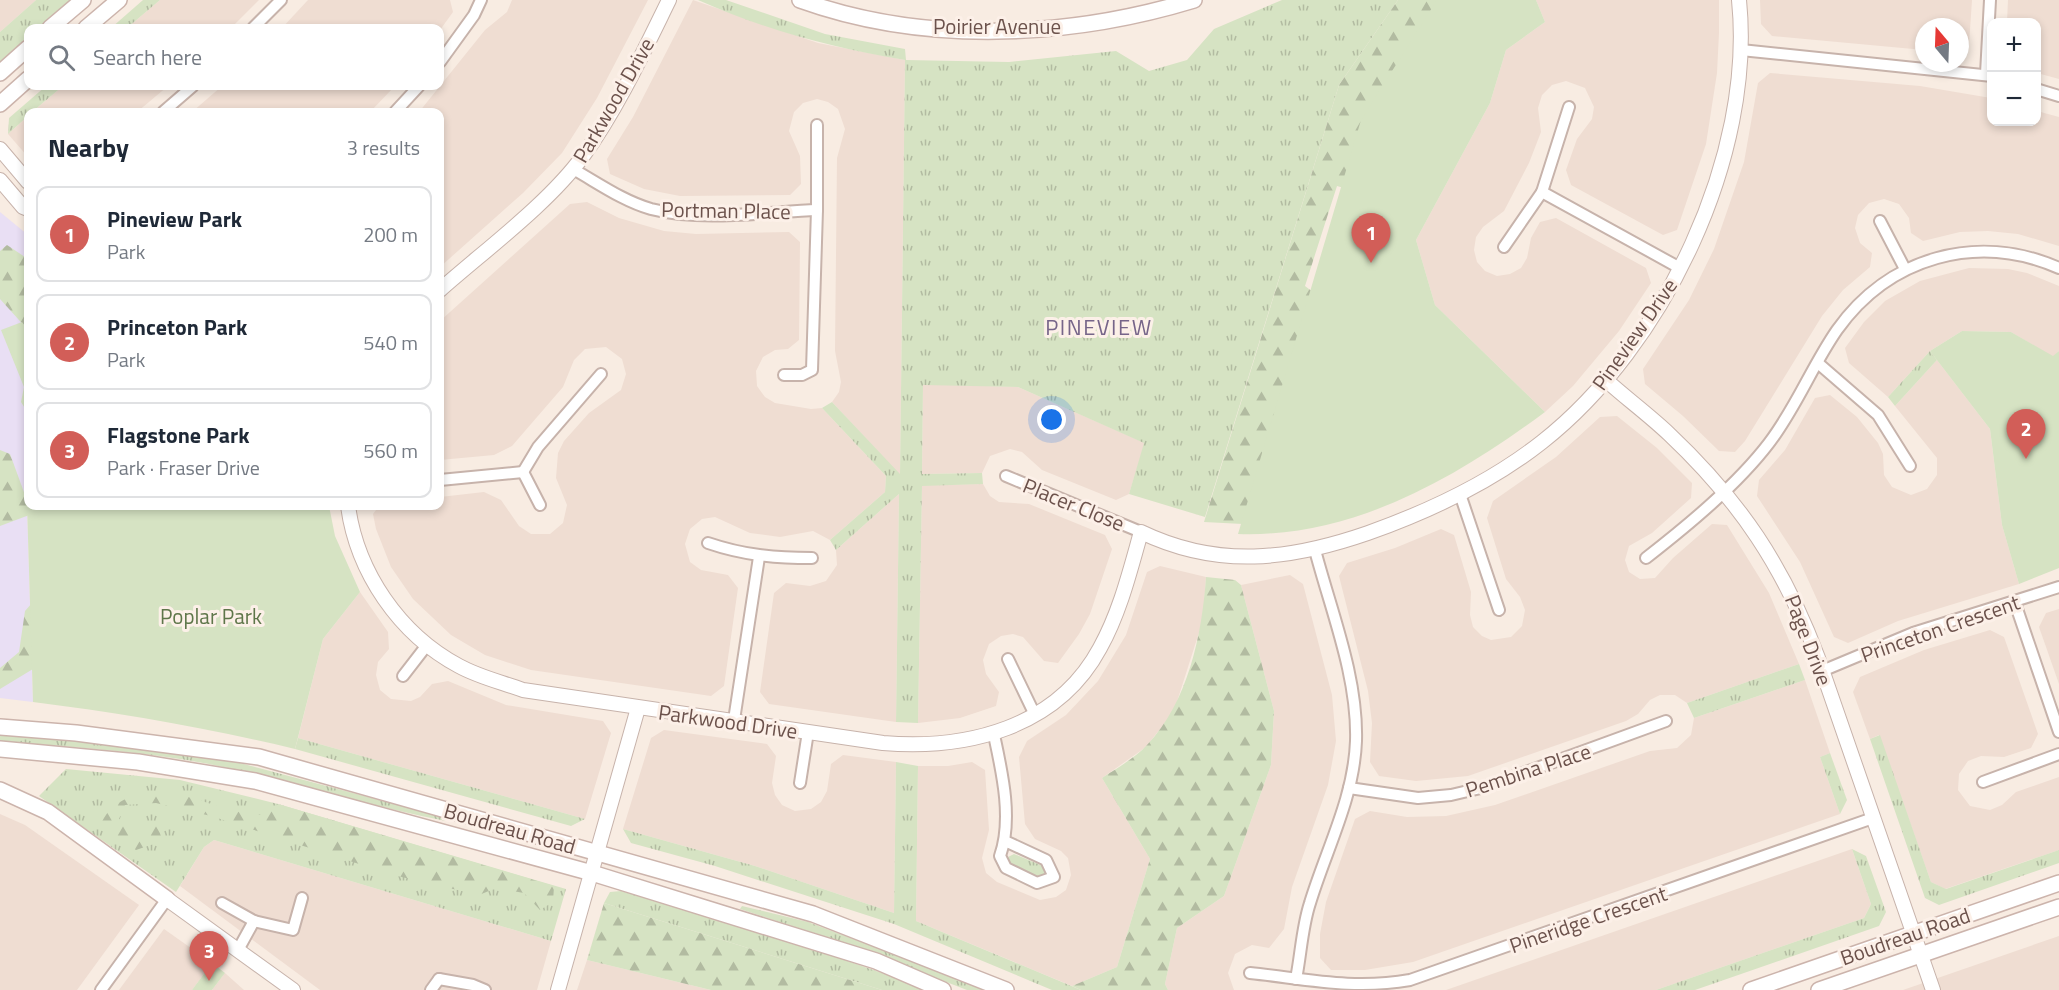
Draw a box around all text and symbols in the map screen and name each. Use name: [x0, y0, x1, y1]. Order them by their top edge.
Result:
street label: Poirier Avenue: [933, 10, 1061, 42]
north arrow: [1915, 18, 1969, 72]
map controls: [1987, 18, 2041, 126]
button: +: [1987, 18, 2041, 72]
search box: [24, 24, 444, 90]
street label: Parkwood Drive: [564, 31, 662, 169]
text: Search here: [93, 40, 202, 74]
icon: search: [45, 41, 78, 74]
button: −: [1987, 72, 2041, 126]
text: Nearby: [48, 128, 129, 167]
text: 3 results: [347, 132, 420, 163]
street label: Portman Place: [661, 193, 791, 227]
text: Pineview Park: [107, 202, 242, 236]
pin: 1: [1352, 214, 1390, 263]
text: 1: [64, 219, 75, 250]
text: 200 m: [363, 219, 418, 250]
text: Park: [107, 236, 145, 267]
street label: Pineview Drive: [1583, 271, 1685, 397]
text: Princeton Park: [107, 310, 247, 344]
district label: PINEVIEW: [1045, 310, 1153, 344]
text: 2: [64, 327, 75, 358]
text: 540 m: [363, 327, 418, 358]
text: Park: [107, 344, 145, 375]
your location: [1037, 405, 1066, 434]
pin: 2: [2006, 410, 2046, 459]
text: Flagstone Park: [107, 418, 250, 452]
text: 3: [64, 435, 75, 466]
text: 560 m: [363, 435, 418, 466]
text: Park · Fraser Drive: [107, 452, 260, 483]
street label: Placer Close: [1018, 469, 1130, 539]
street label: Princeton Crescent: [1856, 586, 2025, 670]
street label: Page Drive: [1777, 590, 1841, 690]
park label: Poplar Park: [160, 600, 262, 632]
street label: Parkwood Drive: [656, 695, 800, 747]
street label: Pembina Place: [1461, 735, 1595, 805]
street label: Boudreau Road: [440, 794, 580, 862]
street label: Pineridge Crescent: [1505, 877, 1672, 961]
street label: Boudreau Road: [1836, 899, 1974, 973]
pin: 3: [190, 932, 228, 981]

